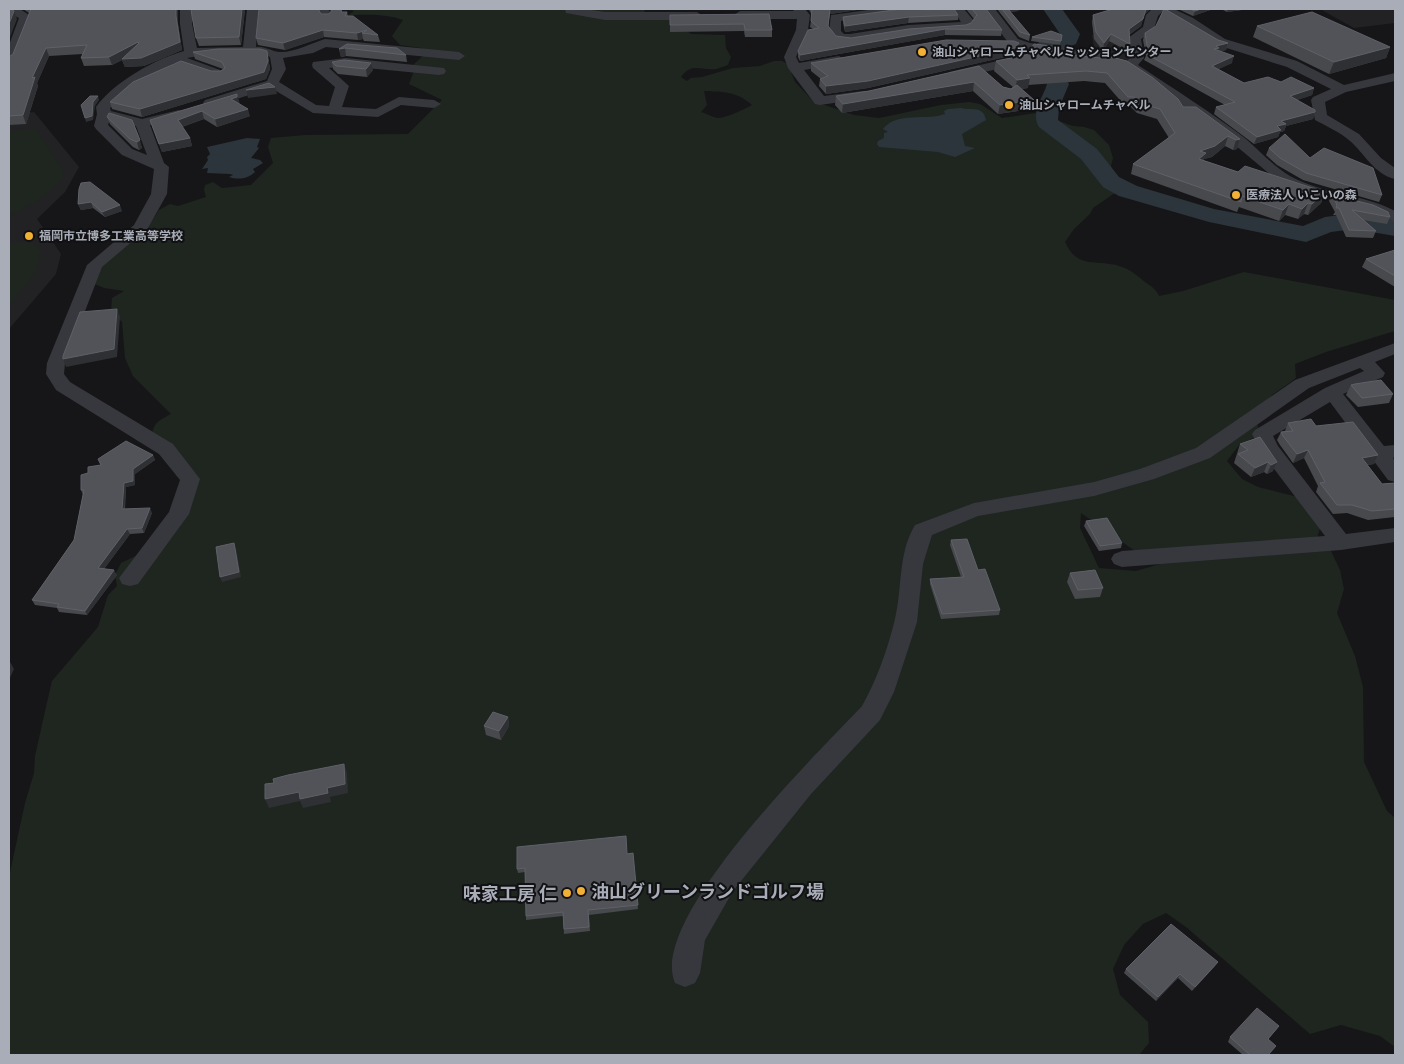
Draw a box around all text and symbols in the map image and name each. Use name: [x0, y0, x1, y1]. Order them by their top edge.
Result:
place label: 油山シャロームチャペルミッションセンター: [932, 44, 1172, 60]
marker: 油山シャロームチャペルミッションセンター: [916, 46, 928, 58]
place label: 油山シャロームチャペル: [1019, 97, 1151, 113]
marker: 油山シャロームチャペル: [1003, 99, 1015, 111]
place label: 医療法人 いこいの森: [1246, 187, 1357, 203]
marker: 医療法人 いこいの森: [1230, 189, 1242, 201]
place label: 福岡市立博多工業高等学校: [39, 228, 183, 244]
marker: 福岡市立博多工業高等学校: [23, 230, 35, 242]
place label: 油山グリーンランドゴルフ場: [591, 879, 824, 904]
place label: 味家工房 仁: [463, 881, 557, 906]
marker: 油山グリーンランドゴルフ場: [575, 885, 587, 897]
marker: 味家工房 仁: [561, 887, 573, 899]

